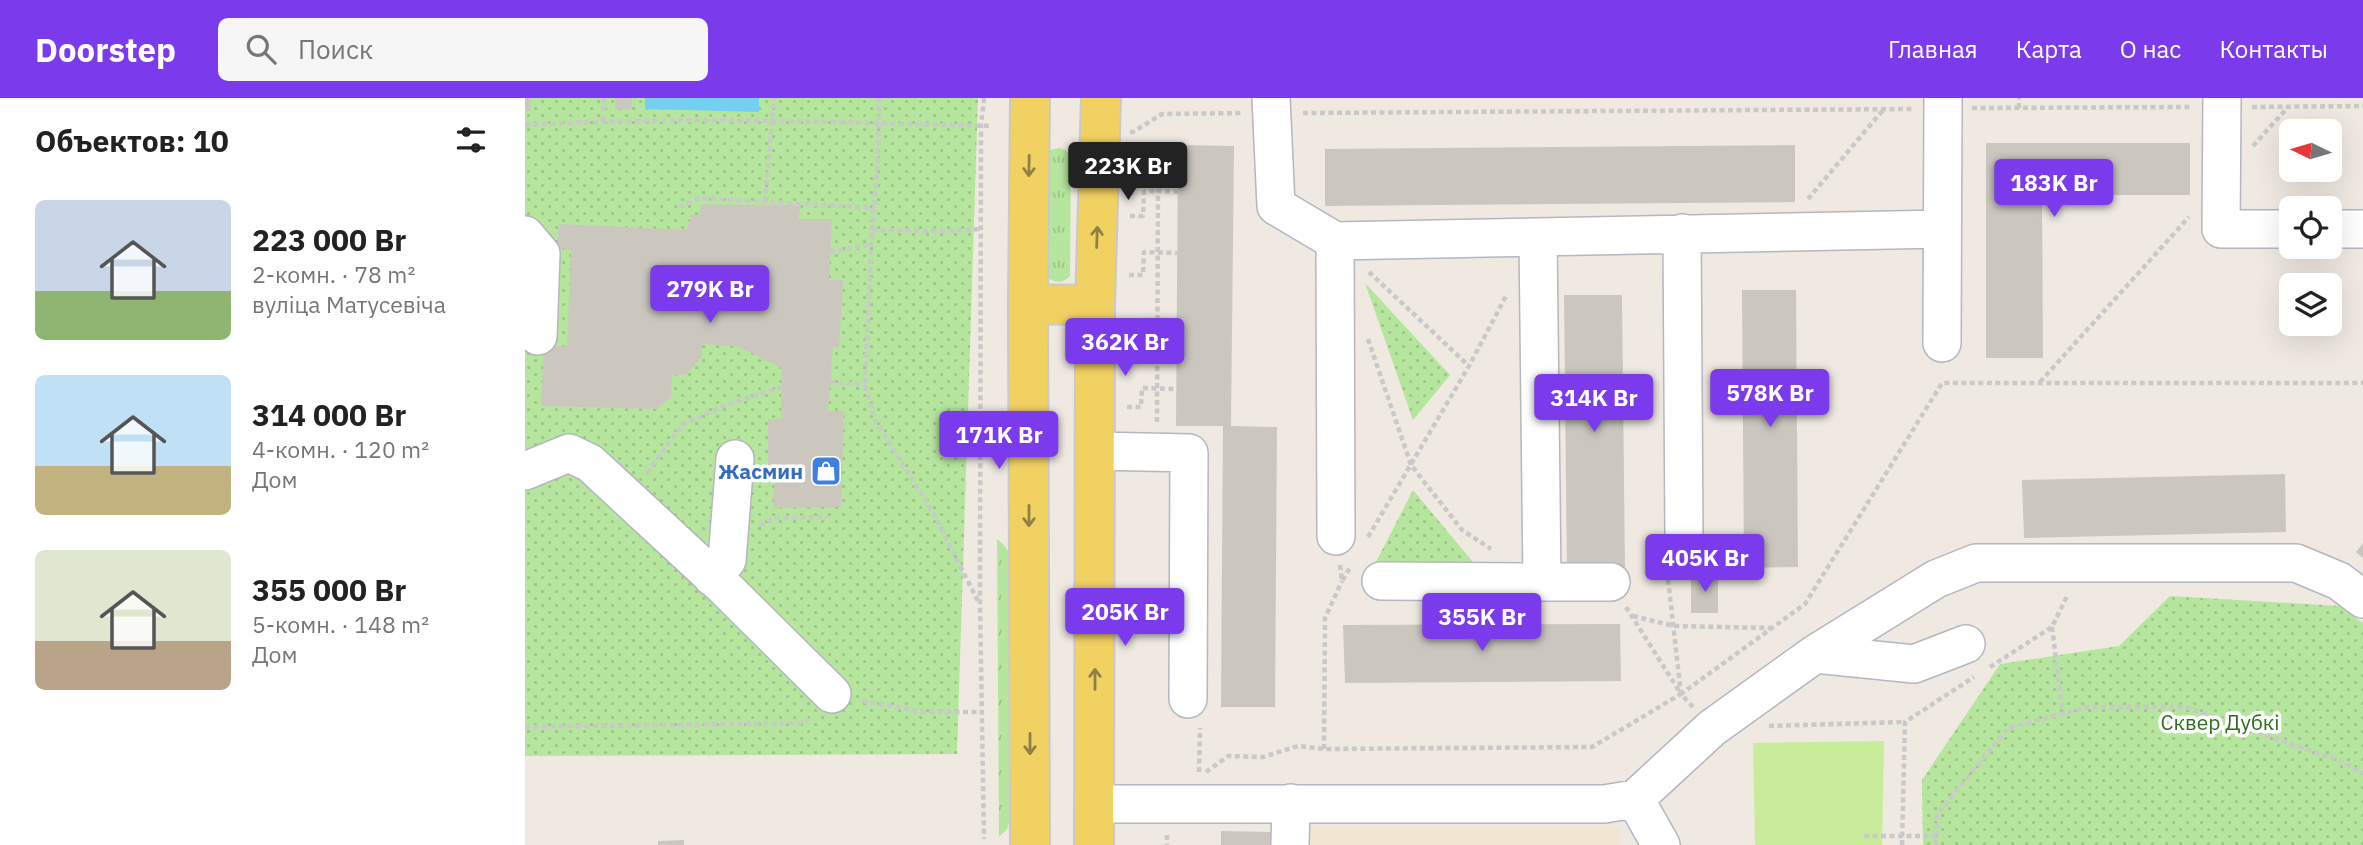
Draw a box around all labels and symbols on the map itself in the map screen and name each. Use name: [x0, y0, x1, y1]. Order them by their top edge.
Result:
north arrow: [2279, 119, 2341, 182]
pin: 223K Br: [1063, 142, 1193, 202]
one-way arrow: [1023, 154, 1036, 177]
pin: 183K Br: [1989, 159, 2119, 219]
one-way arrow: [1090, 226, 1104, 249]
pin: 279K Br: [645, 266, 775, 325]
pin: 362K Br: [1060, 318, 1190, 378]
pin: 578K Br: [1705, 370, 1835, 429]
pin: 314K Br: [1529, 374, 1659, 434]
pin: 171K Br: [934, 412, 1064, 471]
shop icon: Жасмин: [809, 454, 843, 488]
place label: Жасмин: [718, 457, 803, 485]
one-way arrow: [1022, 504, 1036, 527]
pin: 405K Br: [1640, 534, 1770, 594]
pin: 205K Br: [1060, 588, 1190, 648]
pin: 355K Br: [1417, 594, 1547, 653]
one-way arrow: [1088, 668, 1102, 691]
park label: Сквер Дубкі: [2160, 708, 2280, 736]
one-way arrow: [1023, 732, 1037, 755]

